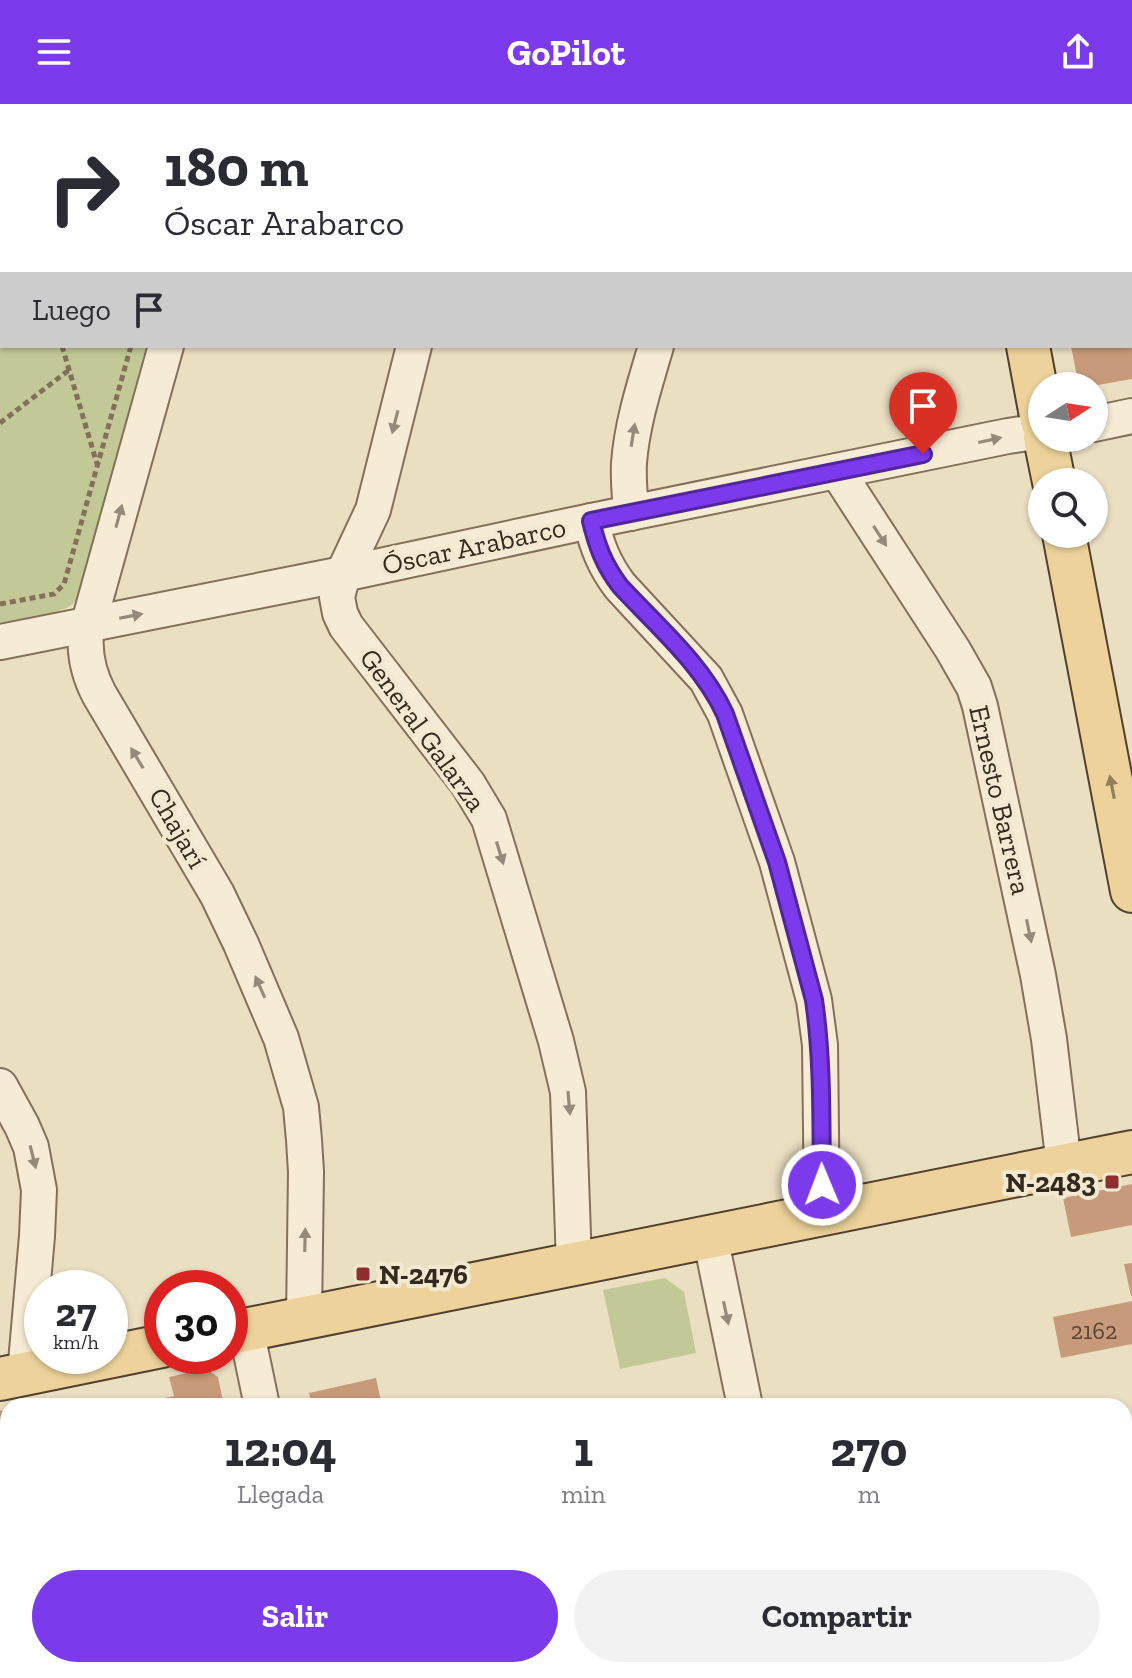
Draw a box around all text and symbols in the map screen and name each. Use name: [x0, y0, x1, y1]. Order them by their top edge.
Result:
icon: menu: [32, 30, 76, 74]
icon: share: [1056, 30, 1100, 74]
text: GoPilot: [507, 31, 625, 74]
text: 180 m: [164, 133, 309, 200]
icon: right: [32, 136, 136, 240]
text: Óscar Arabarco: [164, 201, 404, 244]
icon: arrive: [127, 288, 171, 332]
text: Luego: [32, 292, 111, 328]
pin: [889, 372, 957, 454]
north arrow: [1028, 372, 1108, 452]
map controls: [1028, 372, 1108, 548]
icon: arrive: [901, 384, 945, 428]
one-way arrow: [388, 409, 401, 434]
one-way arrow: [627, 423, 640, 448]
one-way arrow: [977, 433, 1002, 446]
button: search: [1028, 468, 1108, 548]
one-way arrow: [114, 504, 126, 529]
street label: Óscar Arabarco: [379, 510, 569, 582]
one-way arrow: [872, 526, 887, 547]
one-way arrow: [119, 609, 144, 621]
street label: General Galarza: [353, 642, 493, 818]
street label: Ernesto Barrera: [962, 702, 1038, 898]
one-way arrow: [131, 747, 145, 769]
one-way arrow: [1105, 774, 1118, 799]
street label: Chajarí: [142, 782, 214, 874]
one-way arrow: [494, 841, 507, 865]
one-way arrow: [1023, 919, 1036, 944]
one-way arrow: [254, 975, 267, 999]
one-way arrow: [563, 1091, 576, 1116]
position arrow: [780, 1143, 864, 1227]
one-way arrow: [27, 1144, 40, 1169]
place label: N-2483: [1005, 1166, 1096, 1199]
marker: N-2483: [1103, 1173, 1121, 1191]
one-way arrow: [299, 1227, 311, 1252]
place label: N-2476: [379, 1258, 468, 1291]
marker: N-2476: [354, 1265, 372, 1283]
speed limit sign: 30: [144, 1270, 248, 1374]
text: 27: [55, 1288, 97, 1336]
one-way arrow: [720, 1301, 733, 1326]
house number: 2162: [1071, 1316, 1117, 1345]
text: km/h: [53, 1330, 99, 1354]
text: 12:04: [225, 1421, 337, 1478]
text: 1: [574, 1421, 593, 1478]
text: 270: [830, 1421, 907, 1478]
text: Llegada: [237, 1478, 324, 1510]
text: min: [561, 1478, 606, 1510]
text: m: [858, 1478, 880, 1510]
button: Salir: [32, 1570, 558, 1662]
button: Compartir: [574, 1570, 1100, 1662]

